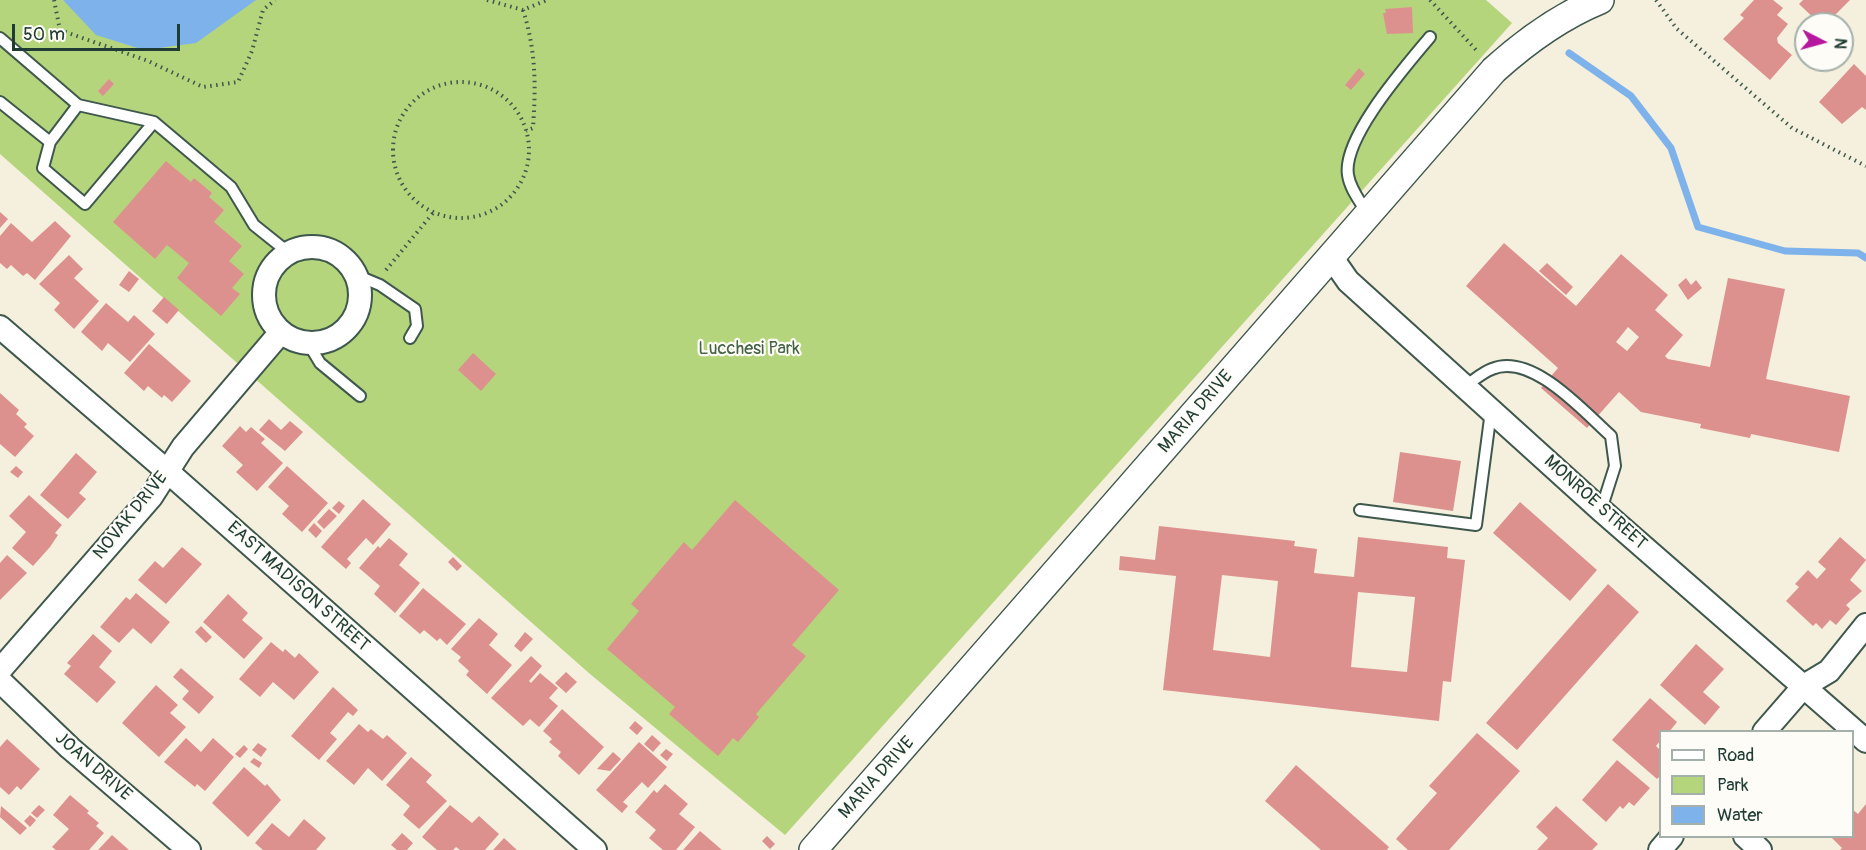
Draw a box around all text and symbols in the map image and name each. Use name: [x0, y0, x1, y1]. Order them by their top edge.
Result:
scale bar: [15, 12, 183, 50]
north arrow: [1794, 12, 1854, 72]
text: 50 m: [23, 23, 65, 46]
text: N: [1829, 37, 1850, 50]
park label: Lucchesi Park: [698, 338, 800, 360]
street label: MARIA DRIVE: [1154, 366, 1238, 458]
street label: MONROE STREET: [1539, 451, 1651, 555]
street label: NOVAK DRIVE: [89, 468, 173, 564]
street label: EAST MADISON STREET: [222, 517, 374, 657]
street label: JOAN DRIVE: [50, 728, 136, 806]
legend: [1659, 730, 1854, 838]
street label: MARIA DRIVE: [835, 733, 919, 823]
text: Road: [1717, 744, 1754, 767]
text: Park: [1717, 774, 1749, 797]
text: Water: [1717, 804, 1763, 827]

